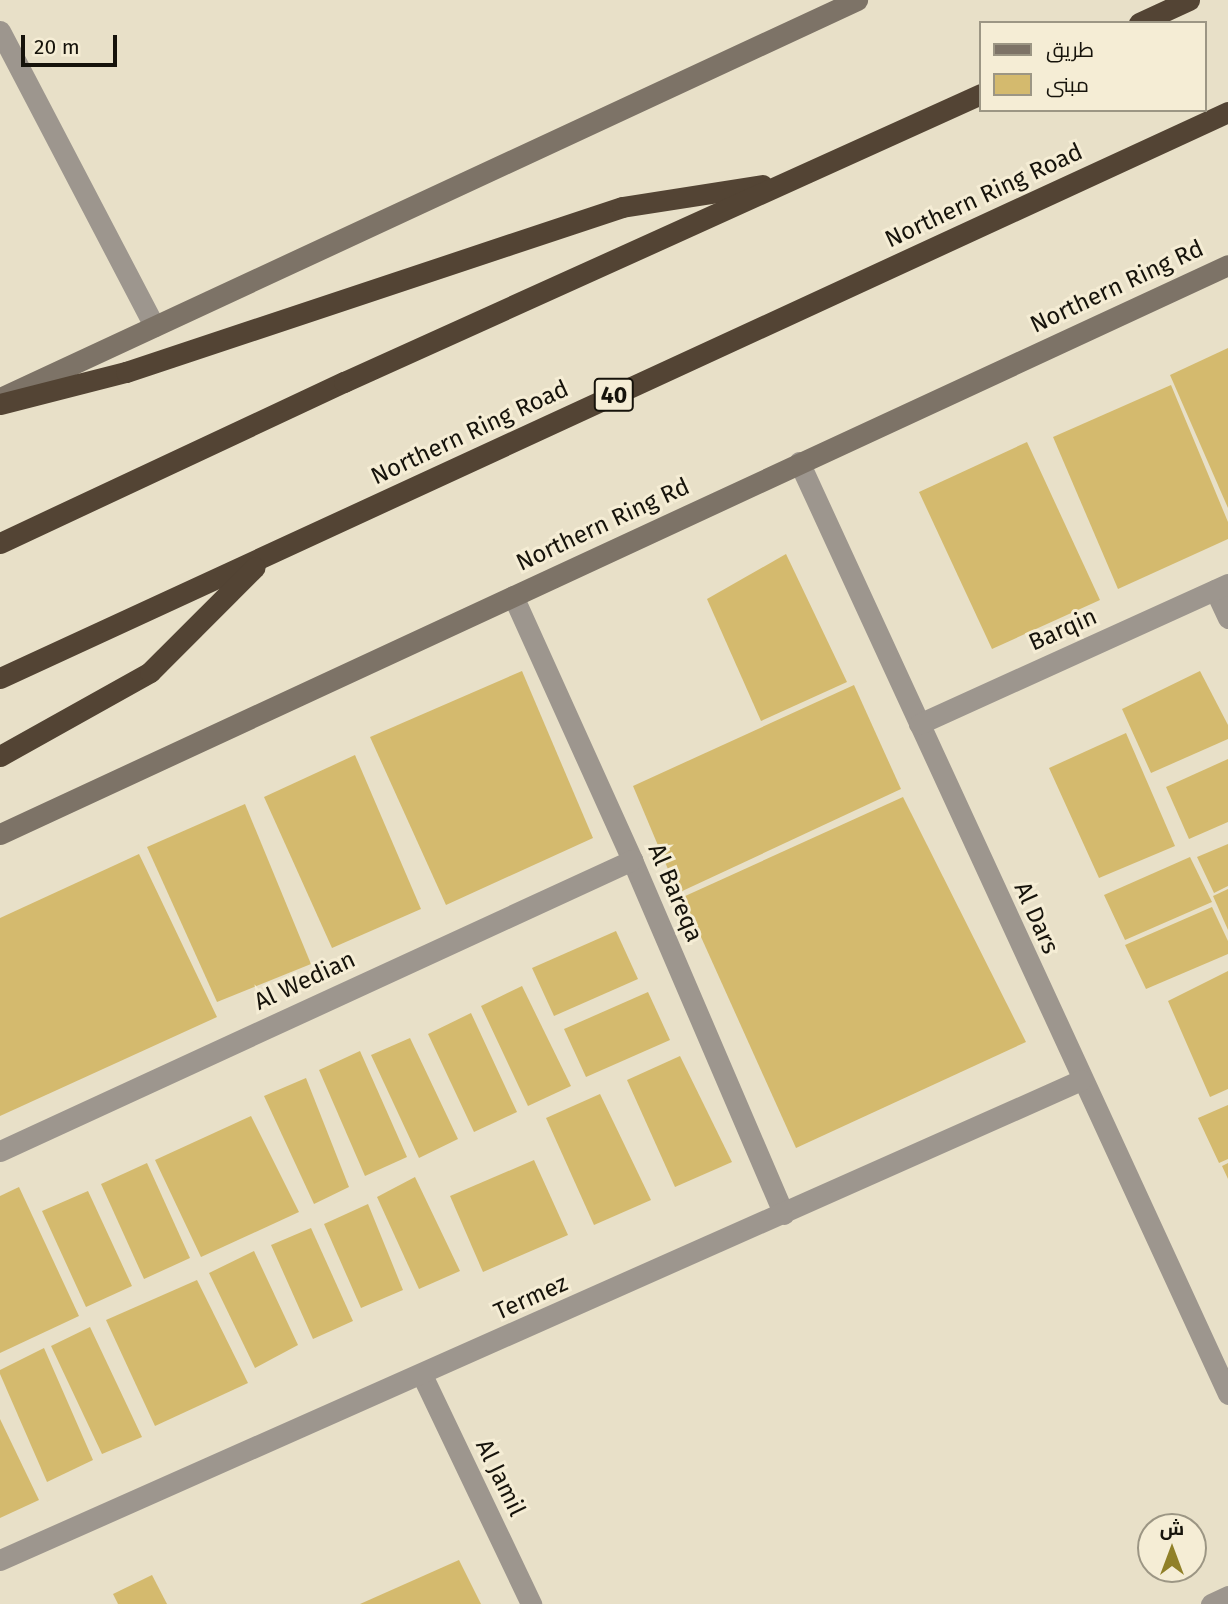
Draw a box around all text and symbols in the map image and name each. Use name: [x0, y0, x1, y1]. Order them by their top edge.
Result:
scale bar: [24, 21, 121, 65]
legend: [979, 21, 1207, 112]
text: 20 m: [34, 34, 80, 60]
text: طريق: [1046, 37, 1094, 63]
text: مبنى: [1046, 72, 1089, 98]
street label: Northern Ring Road: [881, 138, 1087, 254]
street label: Northern Ring Rd: [1026, 234, 1208, 340]
street label: Northern Ring Road: [367, 375, 573, 491]
road number: 40: [593, 376, 635, 414]
street label: Northern Ring Rd: [512, 472, 694, 578]
street label: Barqin: [1025, 602, 1101, 658]
street label: Al Bareqa: [641, 840, 709, 946]
street label: Al Dars: [1007, 878, 1065, 958]
street label: Al Wedian: [250, 945, 360, 1017]
street label: Termez: [490, 1269, 572, 1327]
street label: Al Jamil: [469, 1435, 531, 1521]
north arrow: [1137, 1513, 1207, 1583]
text: ش: [1160, 1517, 1184, 1540]

